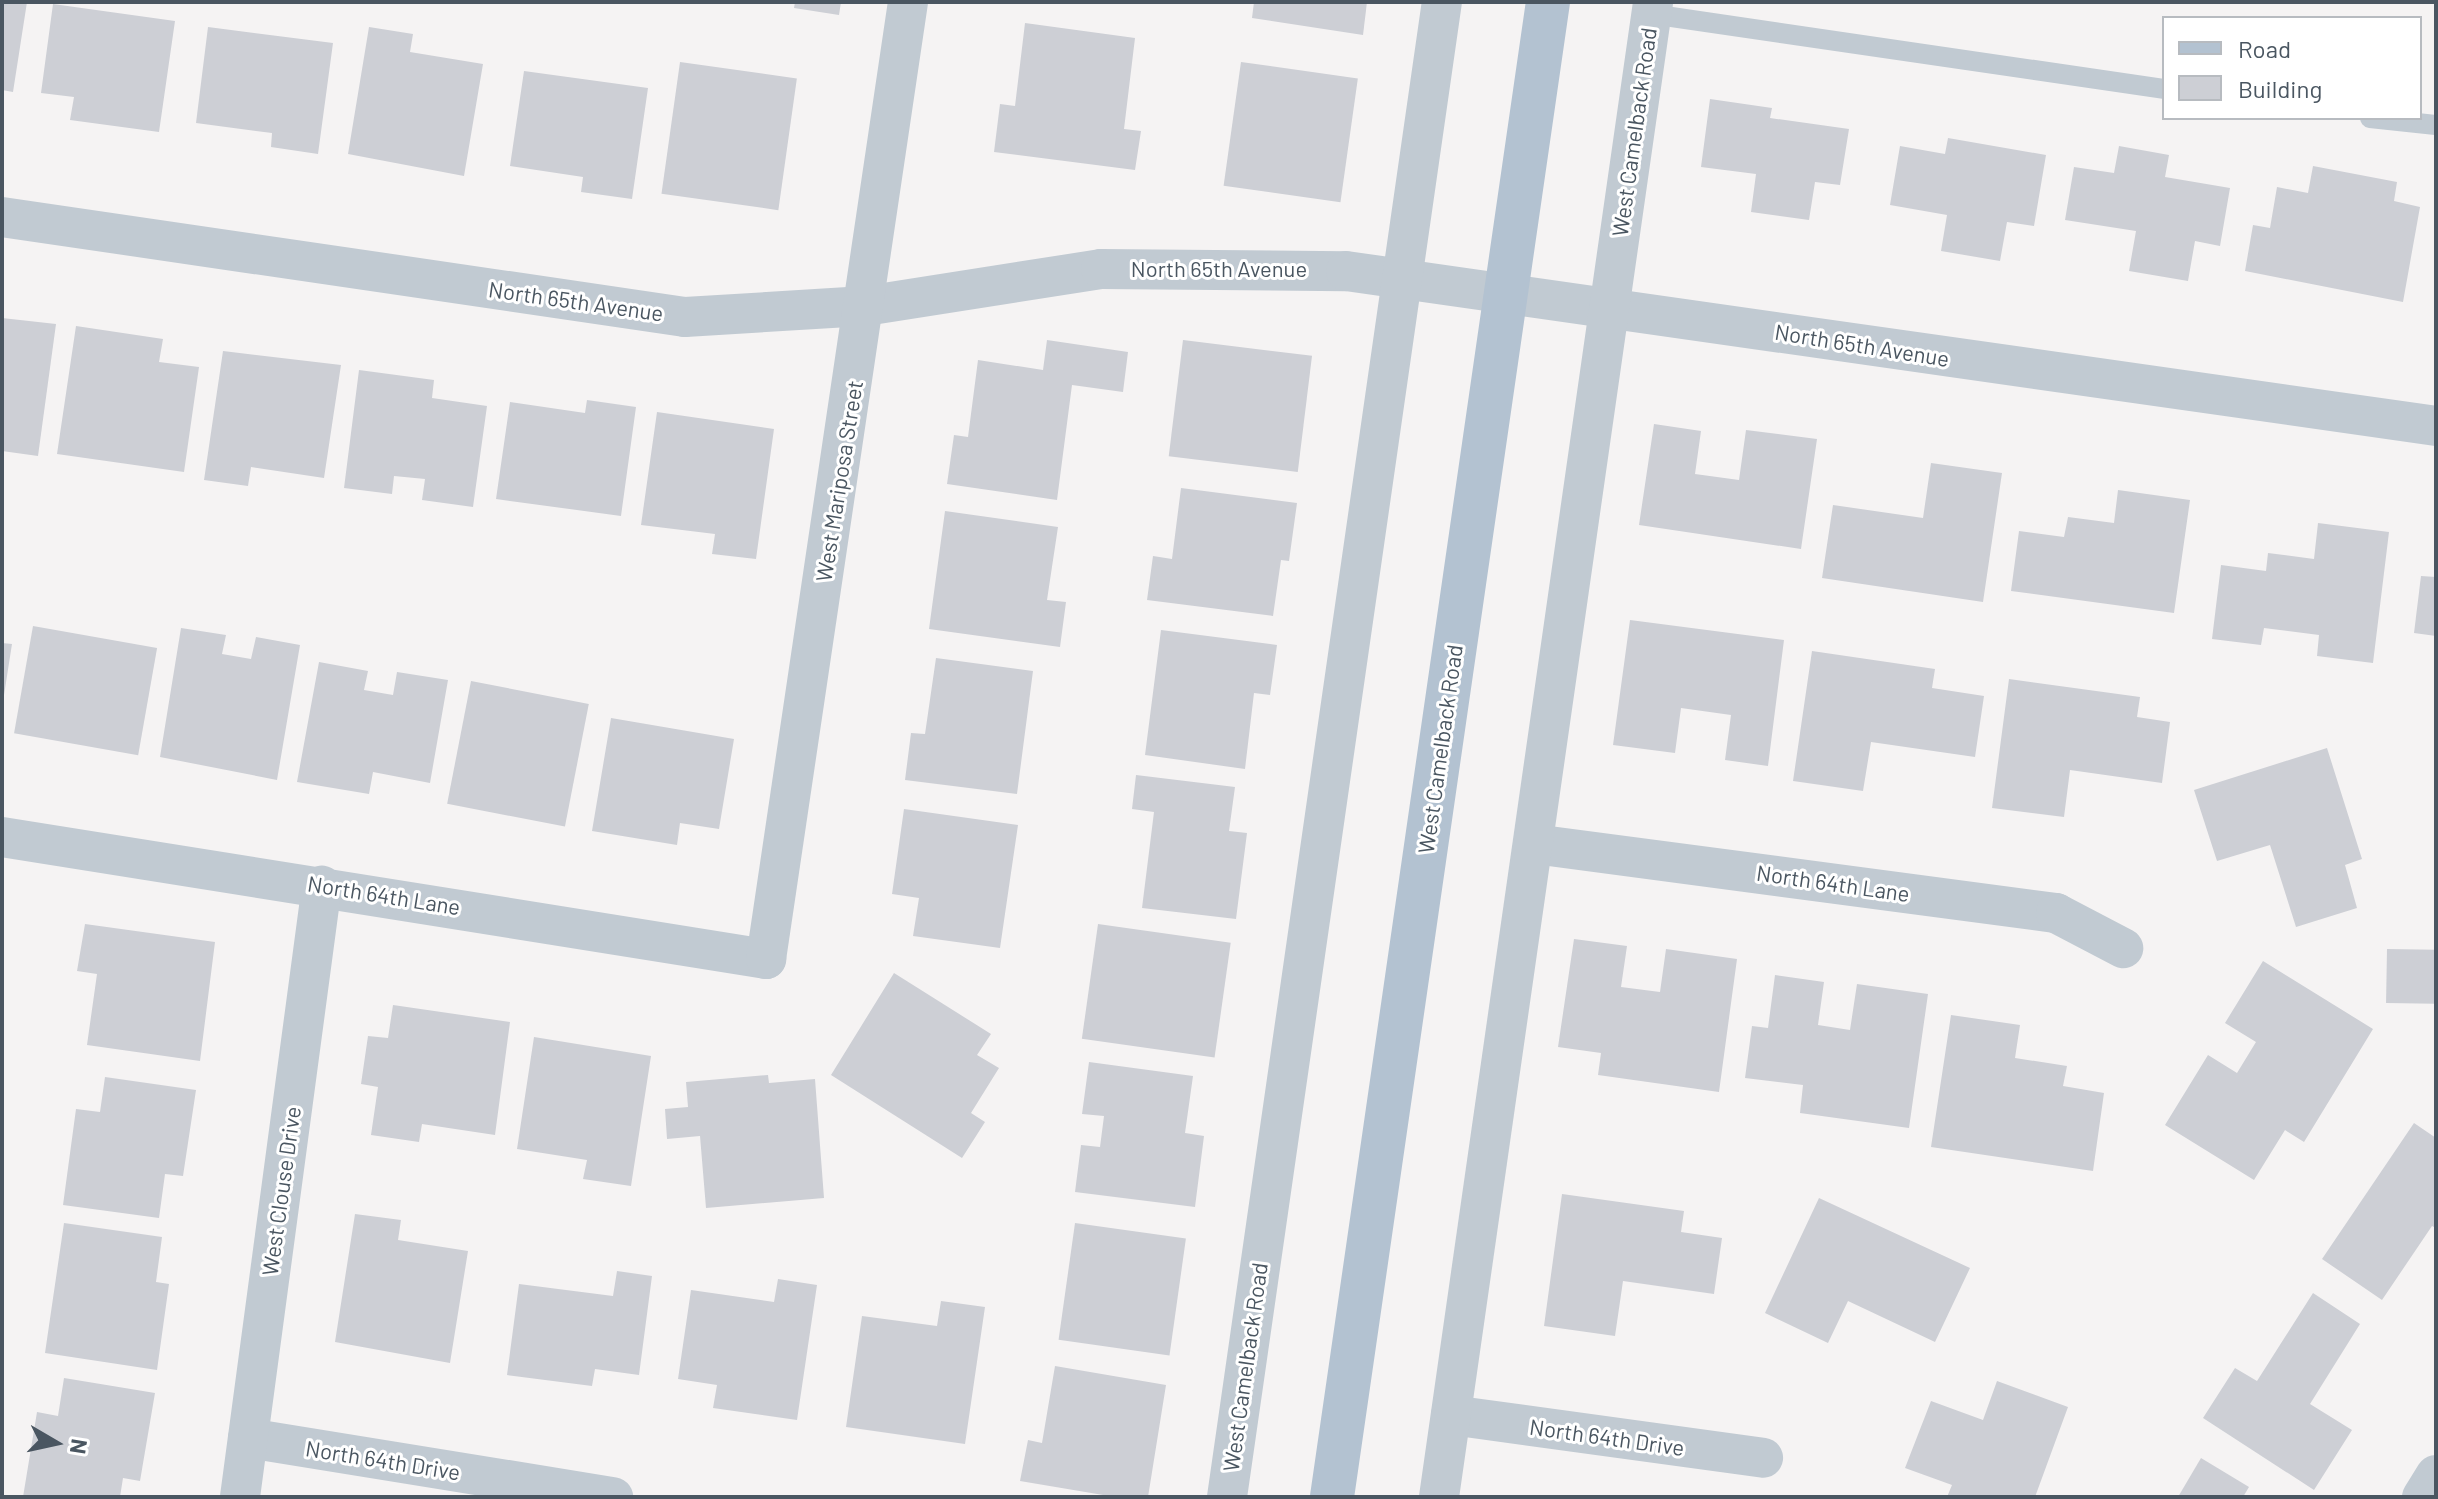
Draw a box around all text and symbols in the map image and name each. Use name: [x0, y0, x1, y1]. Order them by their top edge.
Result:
legend: [2162, 16, 2422, 120]
street label: West Camelback Road: [1606, 26, 1662, 238]
text: Road: [2238, 34, 2291, 63]
text: Building: [2238, 74, 2322, 103]
street label: North 65th Avenue: [1131, 256, 1307, 282]
street label: North 65th Avenue: [487, 276, 665, 326]
street label: North 65th Avenue: [1773, 318, 1951, 372]
street label: West Mariposa Street: [810, 378, 868, 584]
street label: West Camelback Road: [1412, 643, 1468, 855]
street label: North 64th Lane: [1755, 859, 1911, 907]
street label: North 64th Lane: [306, 870, 462, 920]
street label: West Clouse Drive: [256, 1105, 306, 1277]
street label: West Camelback Road: [1217, 1261, 1273, 1473]
north arrow: [16, 1403, 96, 1483]
street label: North 64th Drive: [1528, 1413, 1686, 1461]
street label: North 64th Drive: [304, 1435, 462, 1485]
text: N: [66, 1437, 94, 1456]

